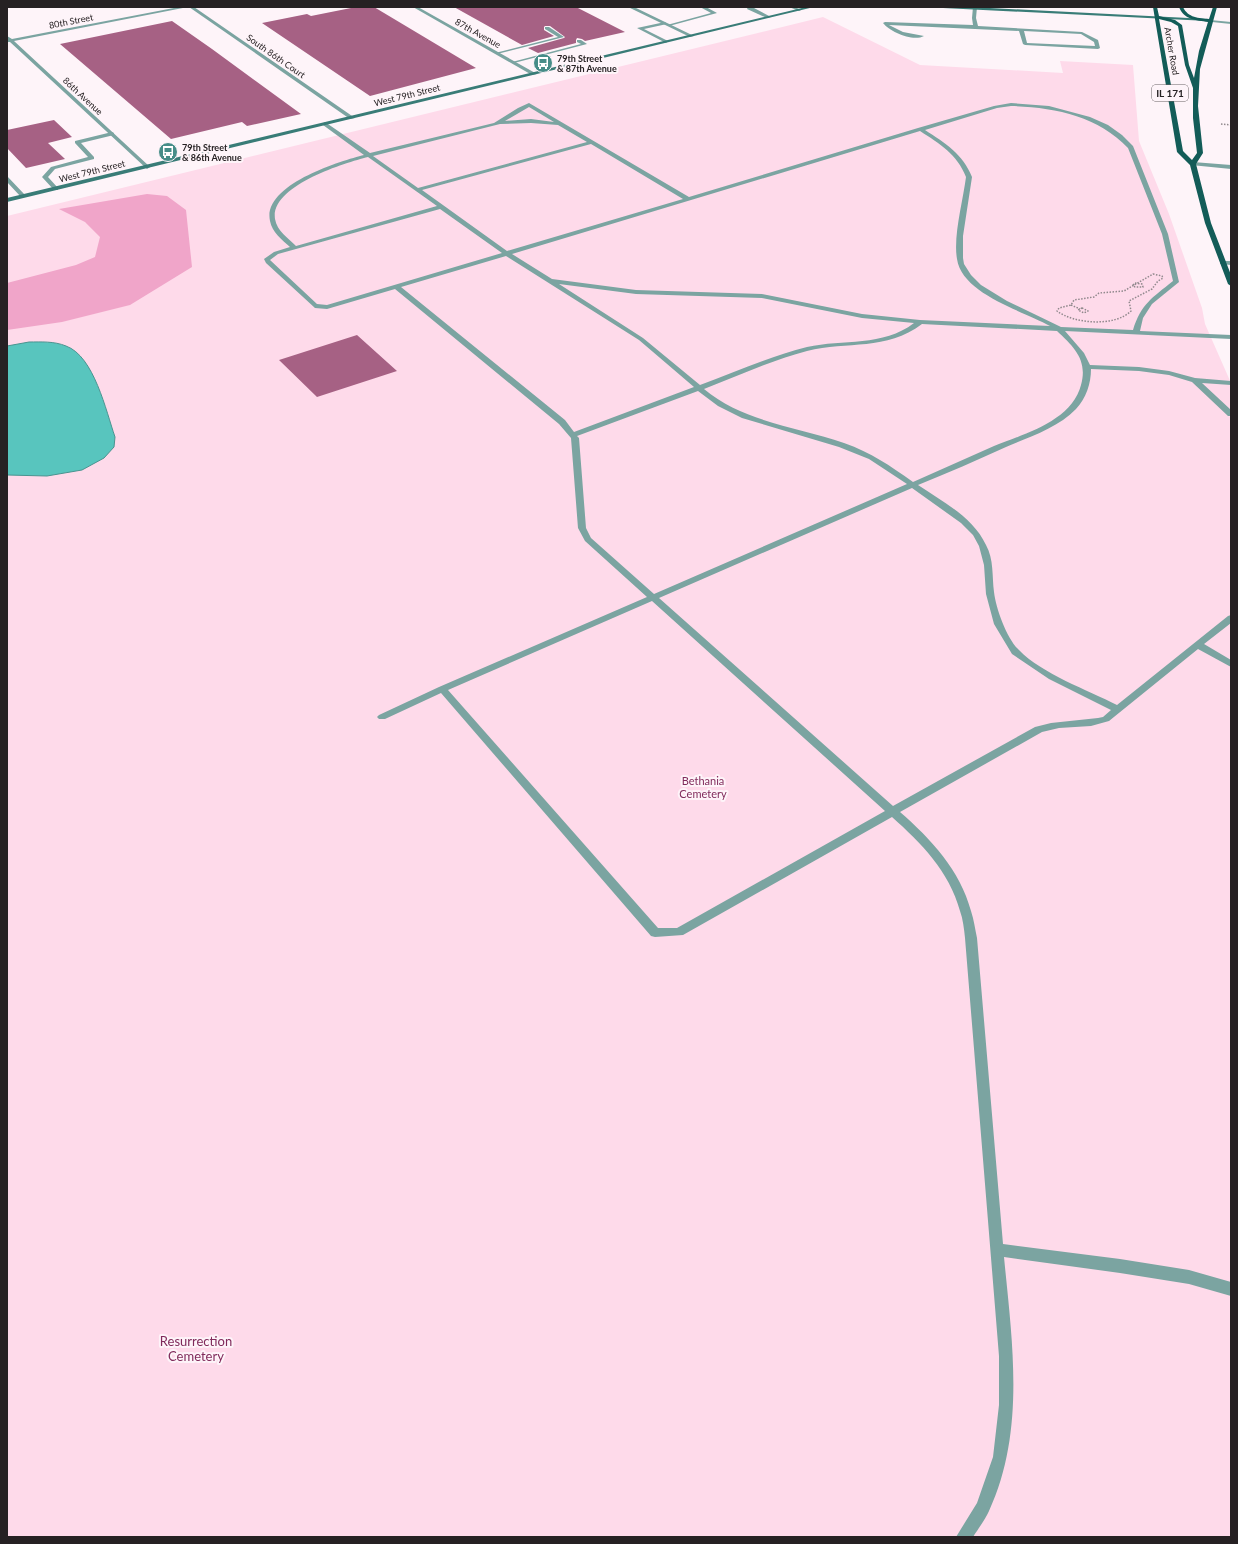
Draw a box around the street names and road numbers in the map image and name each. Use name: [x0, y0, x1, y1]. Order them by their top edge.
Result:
street label: 80th Street: [48, 11, 95, 31]
street label: 87th Avenue: [453, 16, 503, 50]
street label: Archer Road: [1162, 26, 1182, 76]
street label: South 86th Court: [245, 32, 308, 81]
street label: 86th Avenue: [61, 75, 105, 117]
street label: West 79th Street: [373, 81, 442, 109]
road number: IL 171: [1152, 85, 1188, 101]
street label: West 79th Street: [58, 157, 127, 185]

